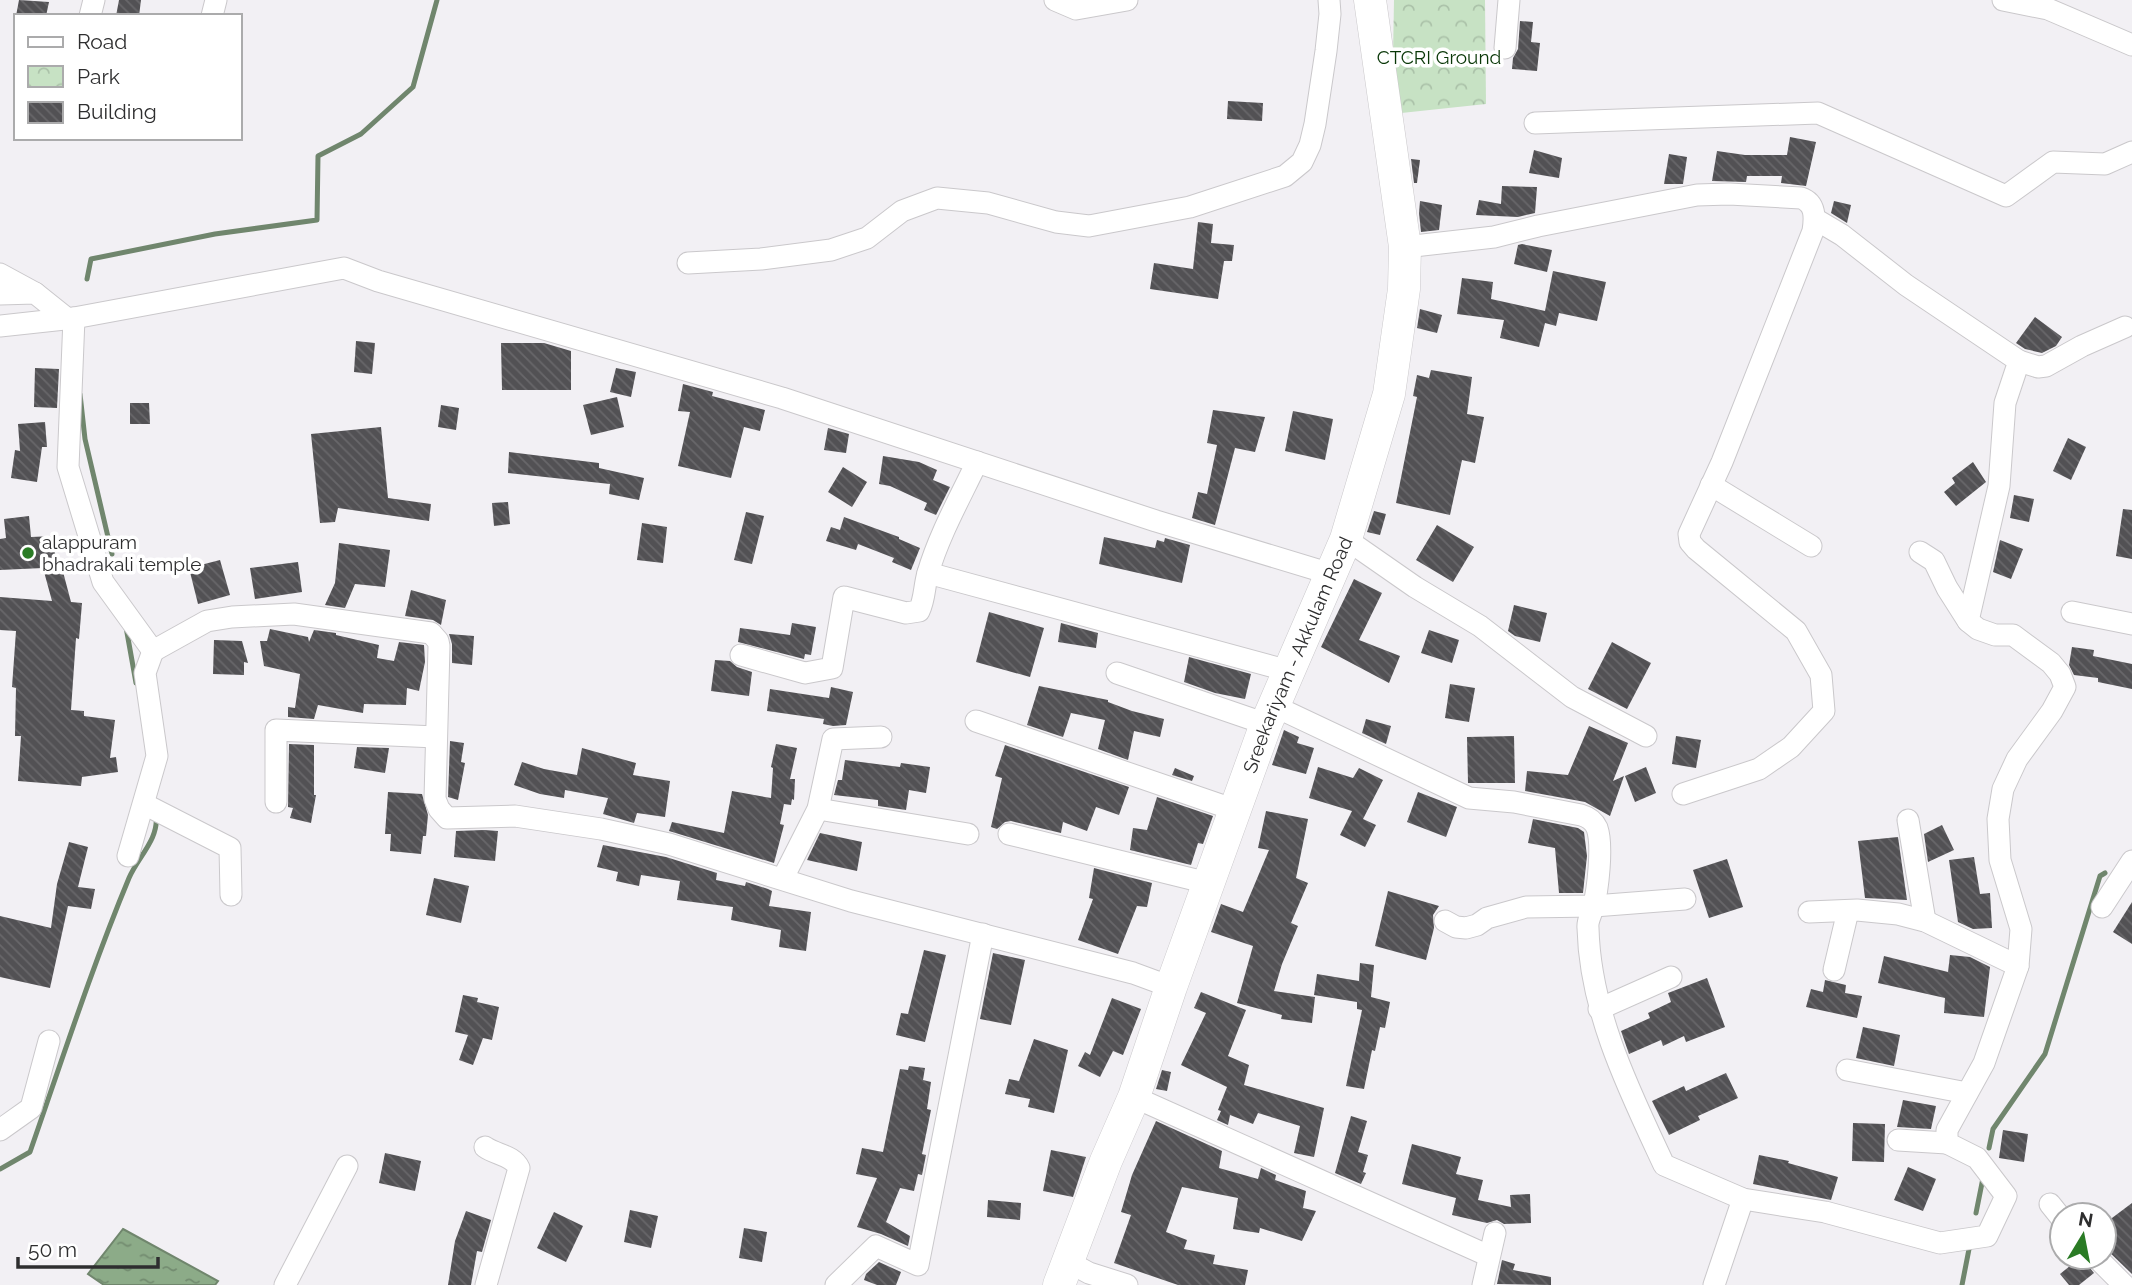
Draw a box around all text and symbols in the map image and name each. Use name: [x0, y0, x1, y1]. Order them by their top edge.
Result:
legend: [14, 14, 242, 140]
text: Road: [77, 29, 127, 54]
park label: CTCRI Ground: [1377, 46, 1501, 68]
text: Park: [77, 64, 120, 89]
text: Building: [77, 99, 157, 124]
place label: alappuram bhadrakali temple: [42, 531, 201, 575]
street label: Sreekariyam - Akkulam Road: [1238, 533, 1357, 776]
marker: alappuram bhadrakali temple: [20, 545, 36, 561]
north arrow: [2048, 1201, 2118, 1271]
text: N: [2077, 1207, 2095, 1231]
scale bar: [18, 1226, 158, 1270]
text: 50 m: [28, 1237, 77, 1262]

